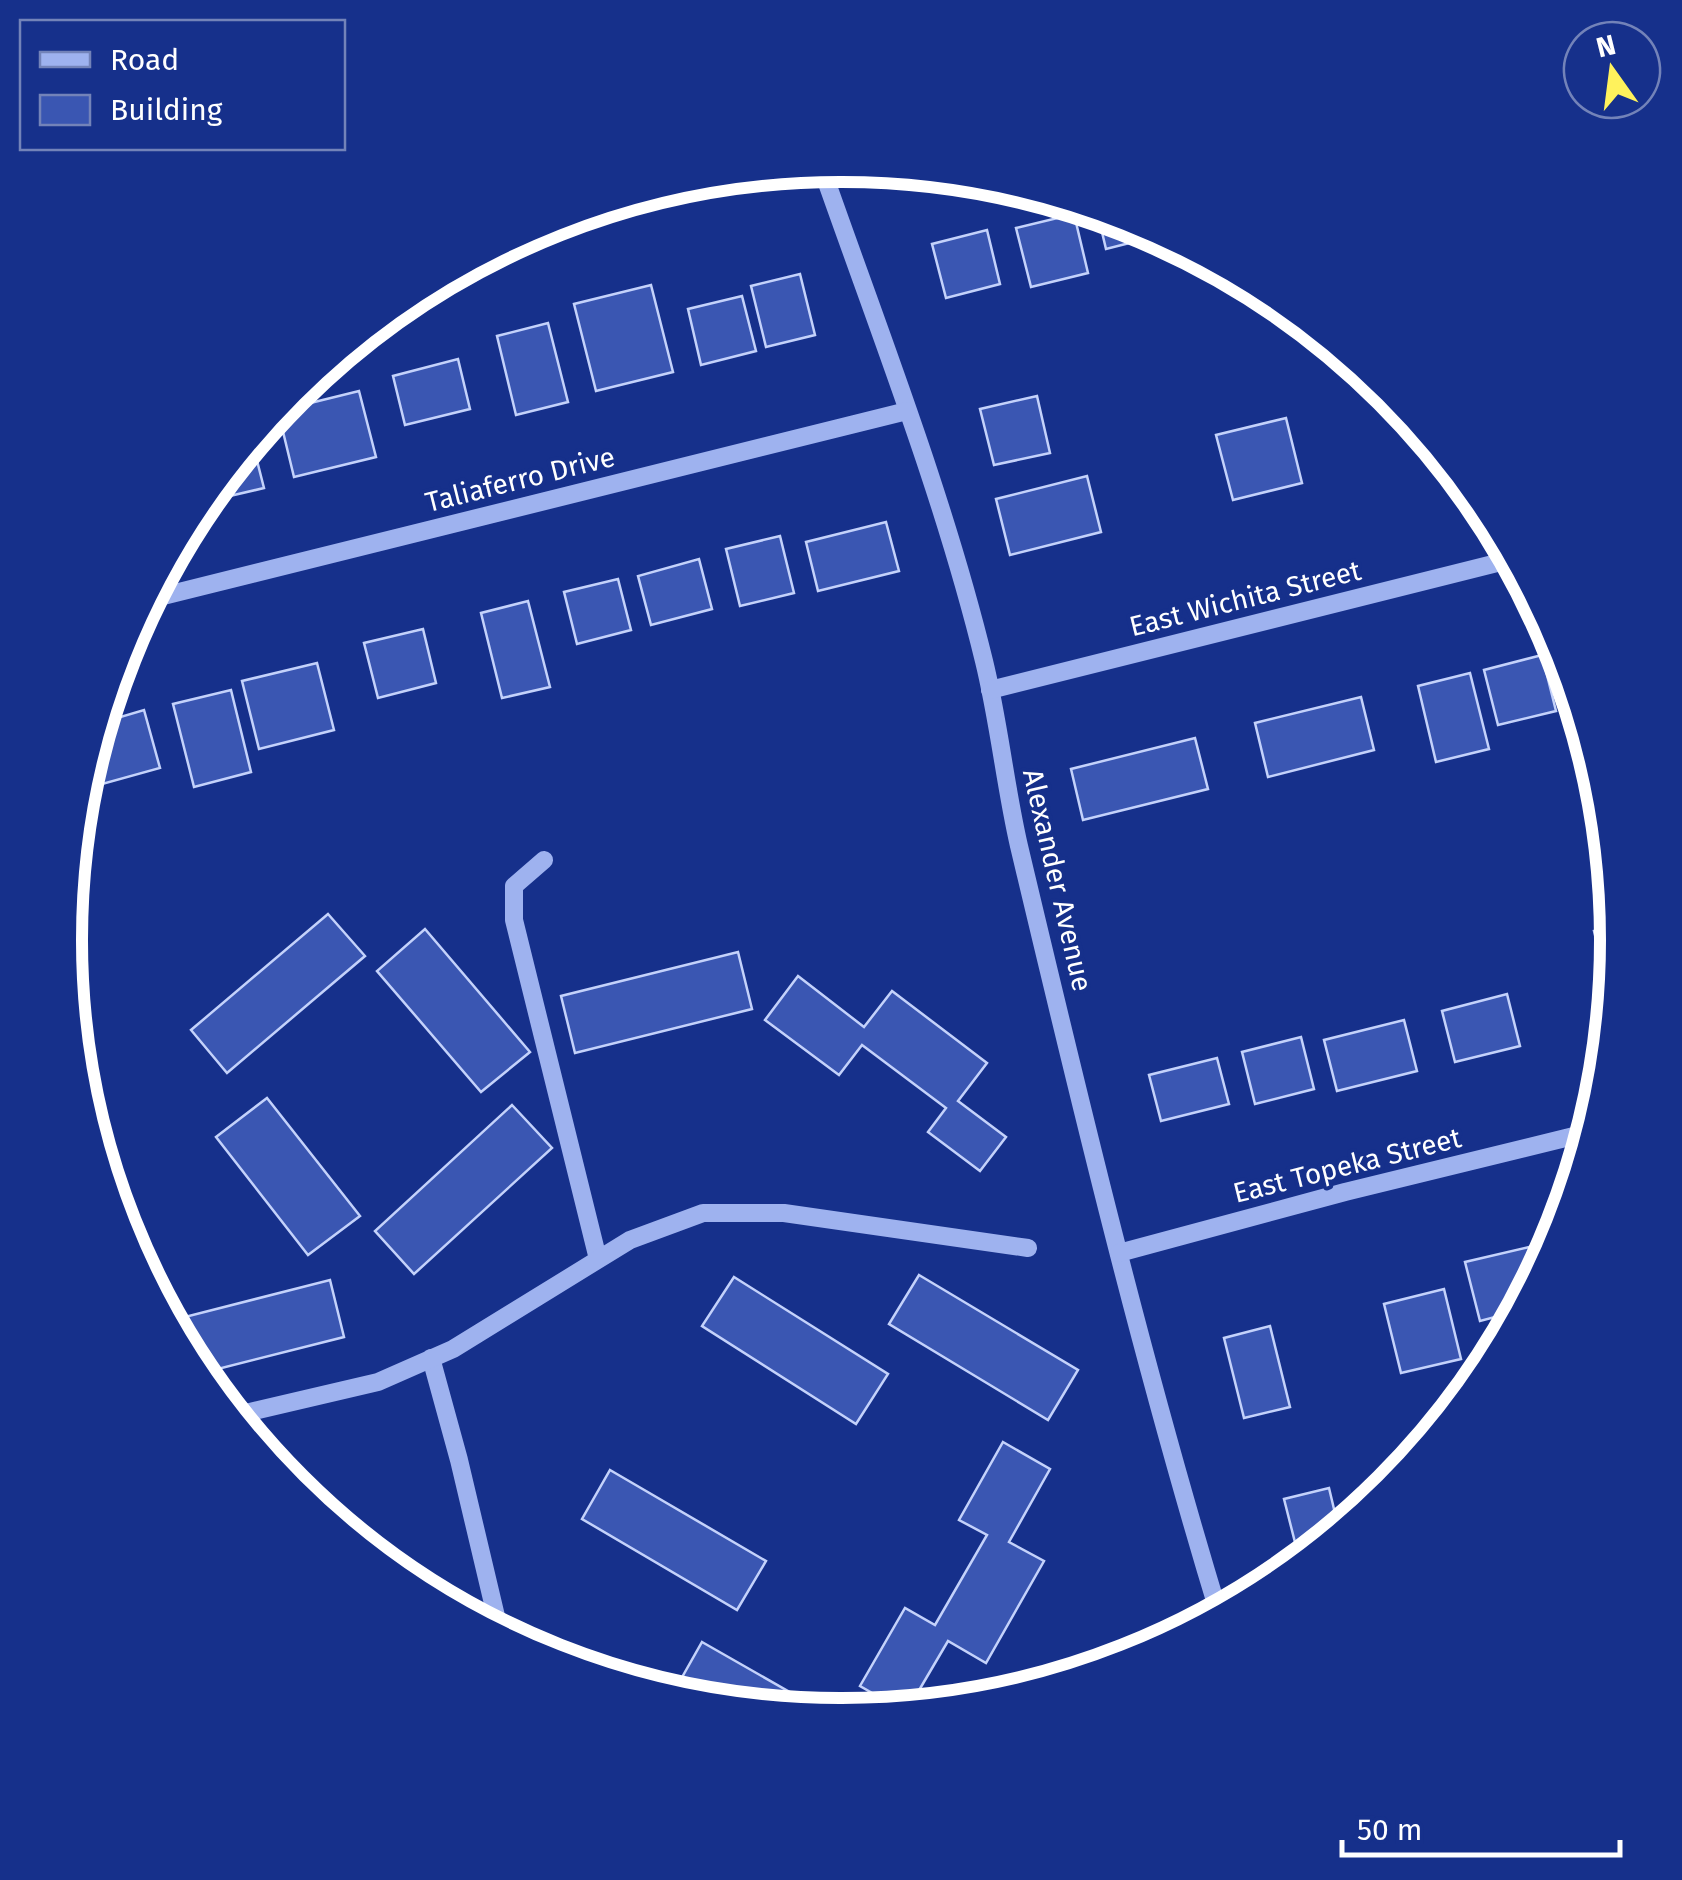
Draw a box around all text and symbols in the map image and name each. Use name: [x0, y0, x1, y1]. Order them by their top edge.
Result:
legend: [20, 20, 345, 150]
north arrow: [1562, 20, 1662, 120]
text: N: [1593, 28, 1619, 64]
text: Road: [110, 42, 179, 78]
text: Building: [110, 92, 223, 128]
street label: Taliaferro Drive: [422, 440, 618, 519]
street label: East Wichita Street: [1126, 554, 1365, 643]
street label: Alexander Avenue: [1016, 766, 1099, 994]
street label: East Topeka Street: [1230, 1121, 1465, 1210]
scale bar: [1342, 1795, 1620, 1857]
text: 50 m: [1357, 1812, 1422, 1848]

